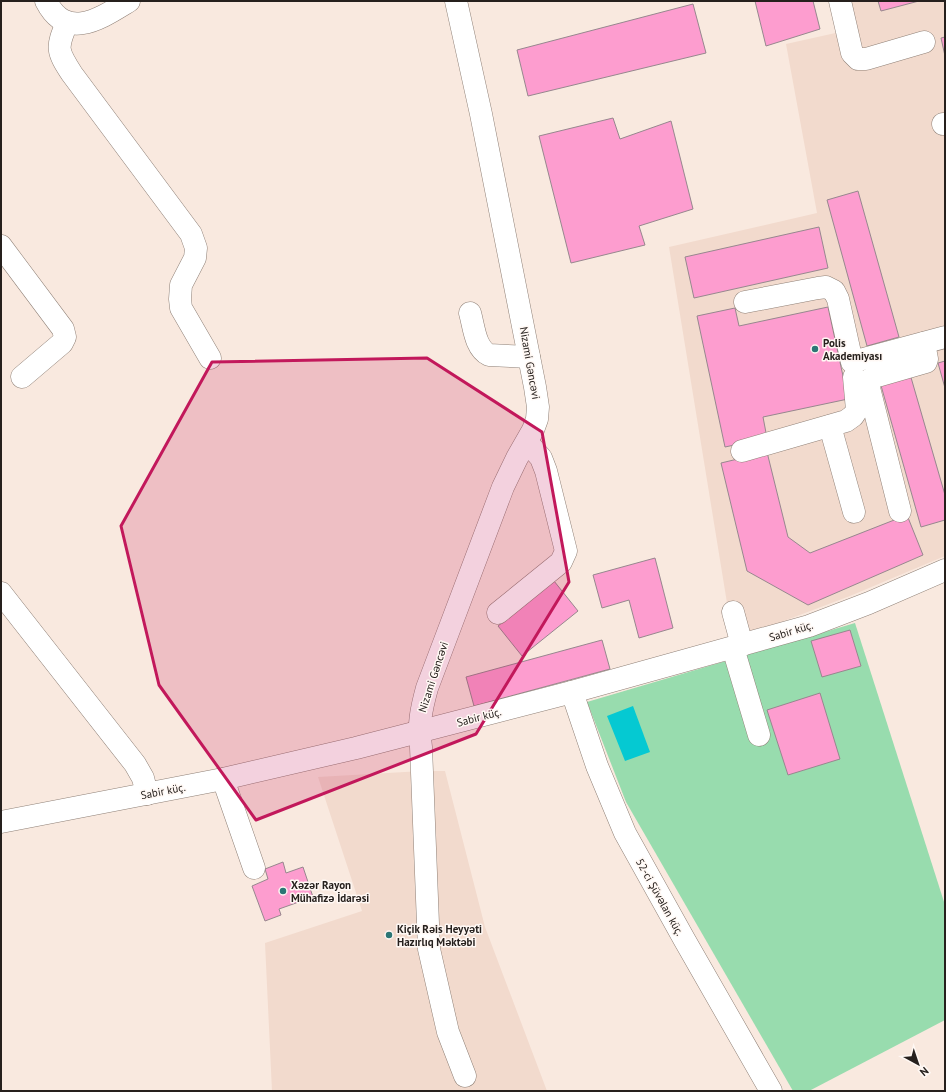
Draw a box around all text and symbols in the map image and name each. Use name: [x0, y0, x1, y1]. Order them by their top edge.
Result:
street label: Nizami Gəncəvi: [517, 325, 543, 401]
place label: Polis Akademiyası: [823, 336, 882, 363]
marker: Polis Akademiyası: [810, 344, 820, 354]
street label: Sabir küç.: [767, 618, 815, 644]
street label: Nizami Gəncəvi: [415, 640, 451, 714]
street label: Sabir küç.: [455, 704, 503, 730]
street label: Sabir küç.: [139, 780, 187, 802]
street label: 52-ci Şüvəlan küç.: [633, 856, 687, 938]
place label: Xəzər Rayon Mühafizə İdarəsi: [291, 878, 369, 905]
marker: Xəzər Rayon Mühafizə İdarəsi: [278, 886, 288, 896]
place label: Kiçik Rəis Heyyəti Hazırlıq Məktəbi: [397, 922, 482, 949]
marker: Kiçik Rəis Heyyəti Hazırlıq Məktəbi: [384, 930, 394, 940]
north arrow: [898, 1044, 938, 1084]
text: N: [917, 1064, 932, 1079]

